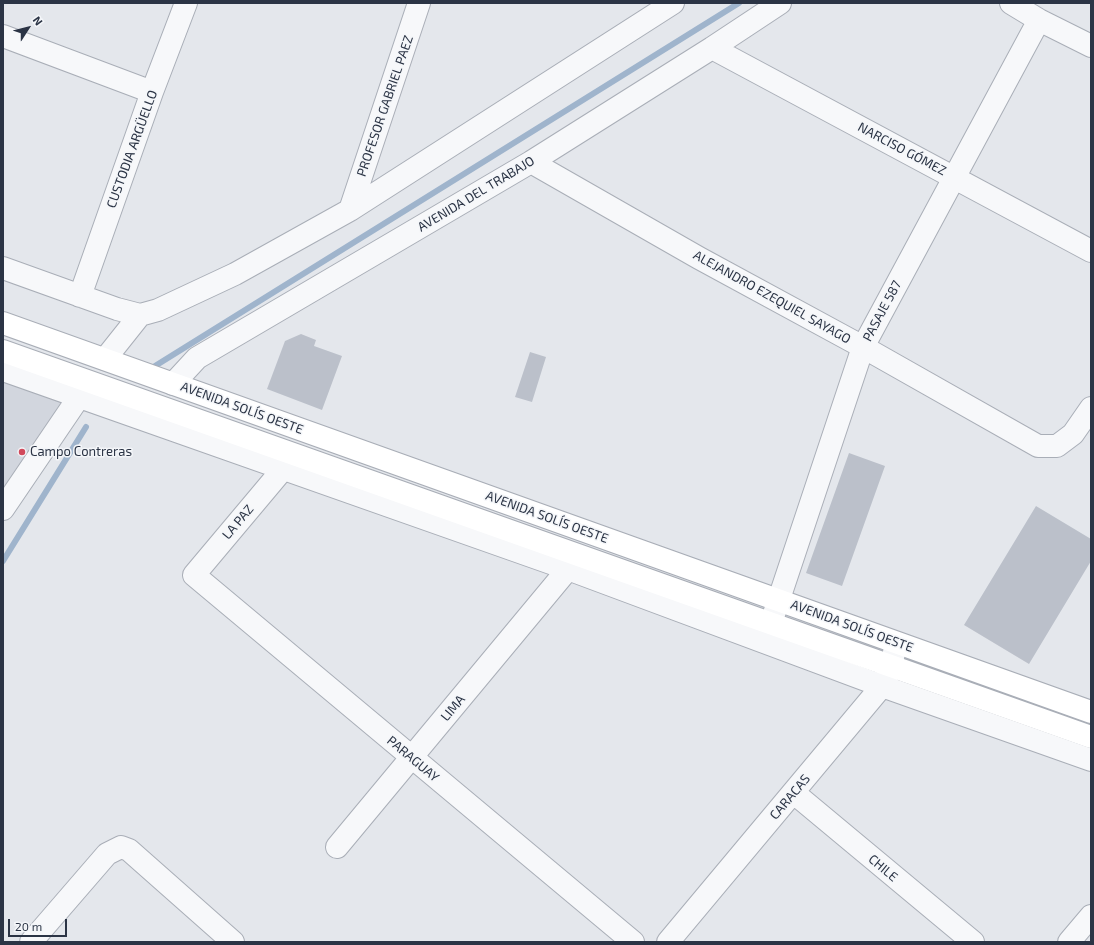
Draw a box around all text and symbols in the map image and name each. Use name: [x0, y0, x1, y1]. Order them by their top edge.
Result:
north arrow: [8, 8, 48, 48]
text: N: [31, 14, 46, 28]
street label: PROFESOR GABRIEL PAEZ: [354, 33, 416, 179]
street label: CUSTODIA ARGÜELLO: [103, 88, 161, 210]
street label: NARCISO GÓMEZ: [855, 119, 949, 179]
street label: AVENIDA DEL TRABAJO: [415, 153, 537, 235]
street label: ALEJANDRO EZEQUIEL SAYAGO: [691, 247, 853, 347]
street label: PASAJE 587: [859, 278, 905, 344]
street label: AVENIDA SOLÍS OESTE: [179, 379, 305, 437]
place label: Campo Contreras: [30, 444, 132, 460]
marker: Campo Contreras: [17, 447, 27, 457]
street label: AVENIDA SOLÍS OESTE: [484, 488, 610, 546]
street label: LA PAZ: [219, 502, 257, 542]
street label: AVENIDA SOLÍS OESTE: [789, 597, 915, 655]
street label: LIMA: [438, 692, 468, 724]
street label: PARAGUAY: [384, 733, 442, 785]
street label: CARACAS: [767, 771, 813, 823]
street label: CHILE: [865, 851, 901, 885]
scale bar: [10, 911, 69, 937]
text: 20 m: [15, 919, 42, 933]

